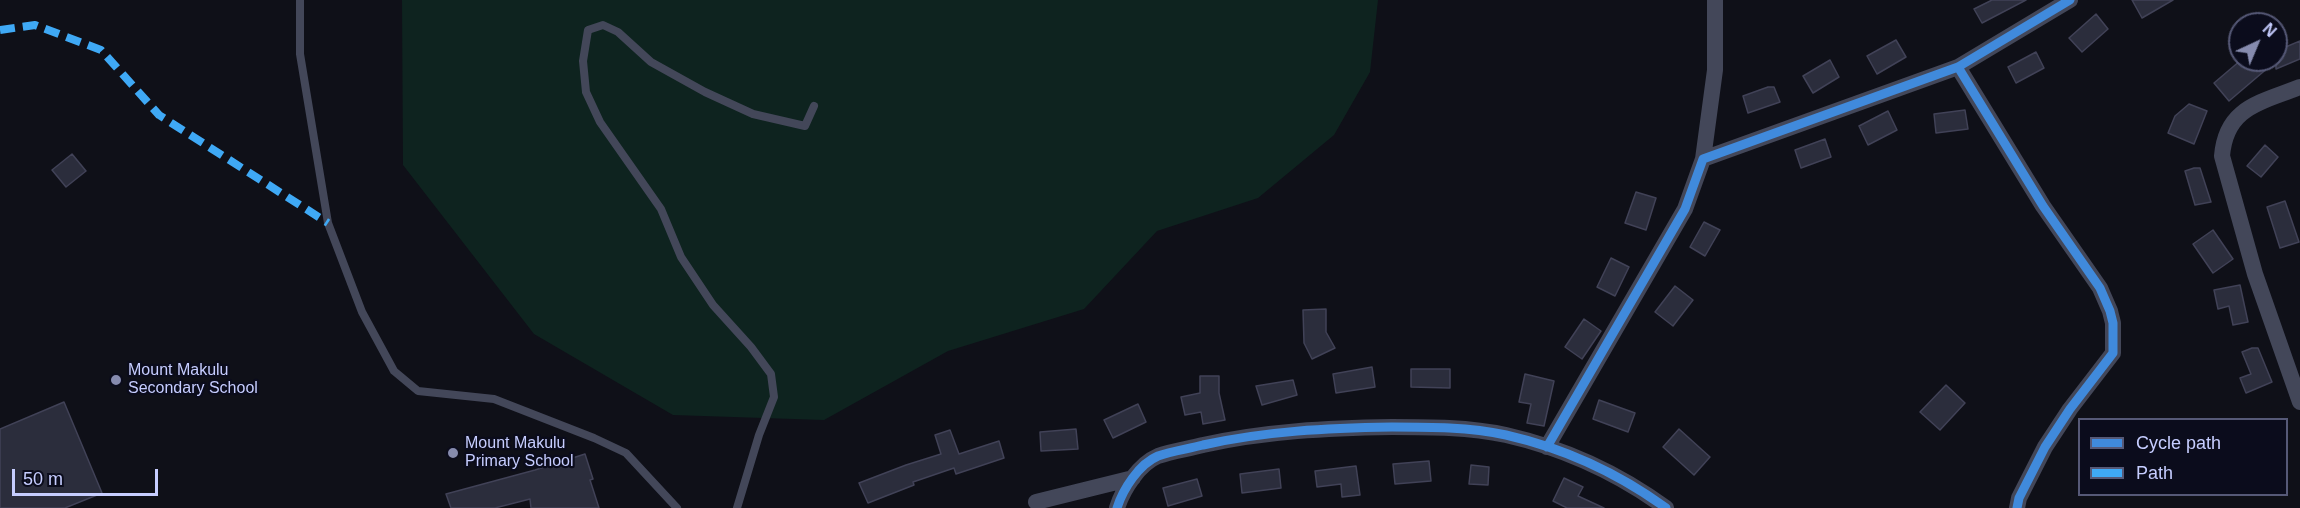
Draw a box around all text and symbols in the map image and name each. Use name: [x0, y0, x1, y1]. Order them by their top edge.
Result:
north arrow: [2228, 12, 2288, 72]
text: N: [2259, 20, 2280, 40]
place label: Mount Makulu Secondary School: [128, 361, 258, 399]
marker: Mount Makulu Secondary School: [109, 373, 123, 387]
legend: [2078, 418, 2288, 496]
text: Cycle path: [2136, 433, 2221, 453]
place label: Mount Makulu Primary School: [465, 434, 573, 472]
marker: Mount Makulu Primary School: [446, 446, 460, 460]
scale bar: [15, 457, 160, 495]
text: Path: [2136, 463, 2173, 483]
text: 50 m: [23, 469, 63, 489]

